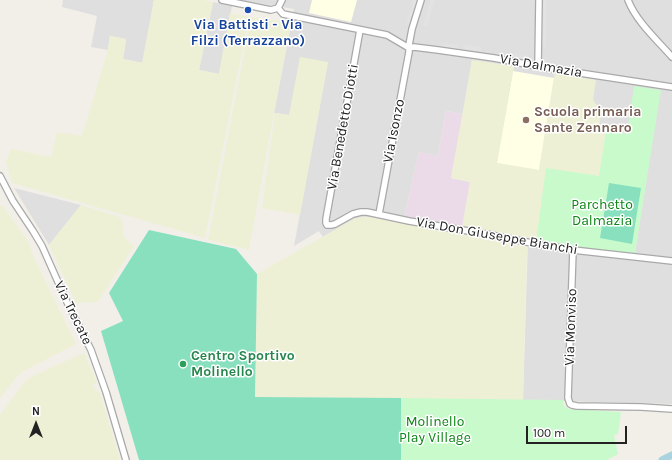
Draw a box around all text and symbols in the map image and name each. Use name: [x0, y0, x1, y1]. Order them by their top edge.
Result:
marker: Via Battisti - Via Filzi (Terrazzano): [243, 5, 253, 15]
place label: Via Battisti - Via Filzi (Terrazzano): [191, 17, 305, 50]
street label: Via Dalmazia: [499, 50, 583, 82]
street label: Via Benedetto Diotti: [324, 63, 362, 191]
street label: Via Isonzo: [380, 98, 408, 164]
place label: Scuola primaria Sante Zennaro: [534, 104, 641, 136]
marker: Scuola primaria Sante Zennaro: [521, 115, 531, 125]
park label: Parchetto Dalmazia: [571, 197, 633, 230]
street label: Via Don Giuseppe Bianchi: [415, 214, 579, 258]
street label: Via Trecate: [50, 278, 96, 348]
street label: Via Monviso: [561, 288, 581, 366]
place label: Centro Sportivo Molinello: [191, 348, 295, 380]
marker: Centro Sportivo Molinello: [178, 359, 188, 369]
north arrow: [16, 404, 56, 444]
text: N: [32, 405, 40, 418]
park label: Molinello Play Village: [399, 414, 471, 446]
scale bar: [528, 418, 629, 444]
text: 100 m: [533, 426, 565, 440]

